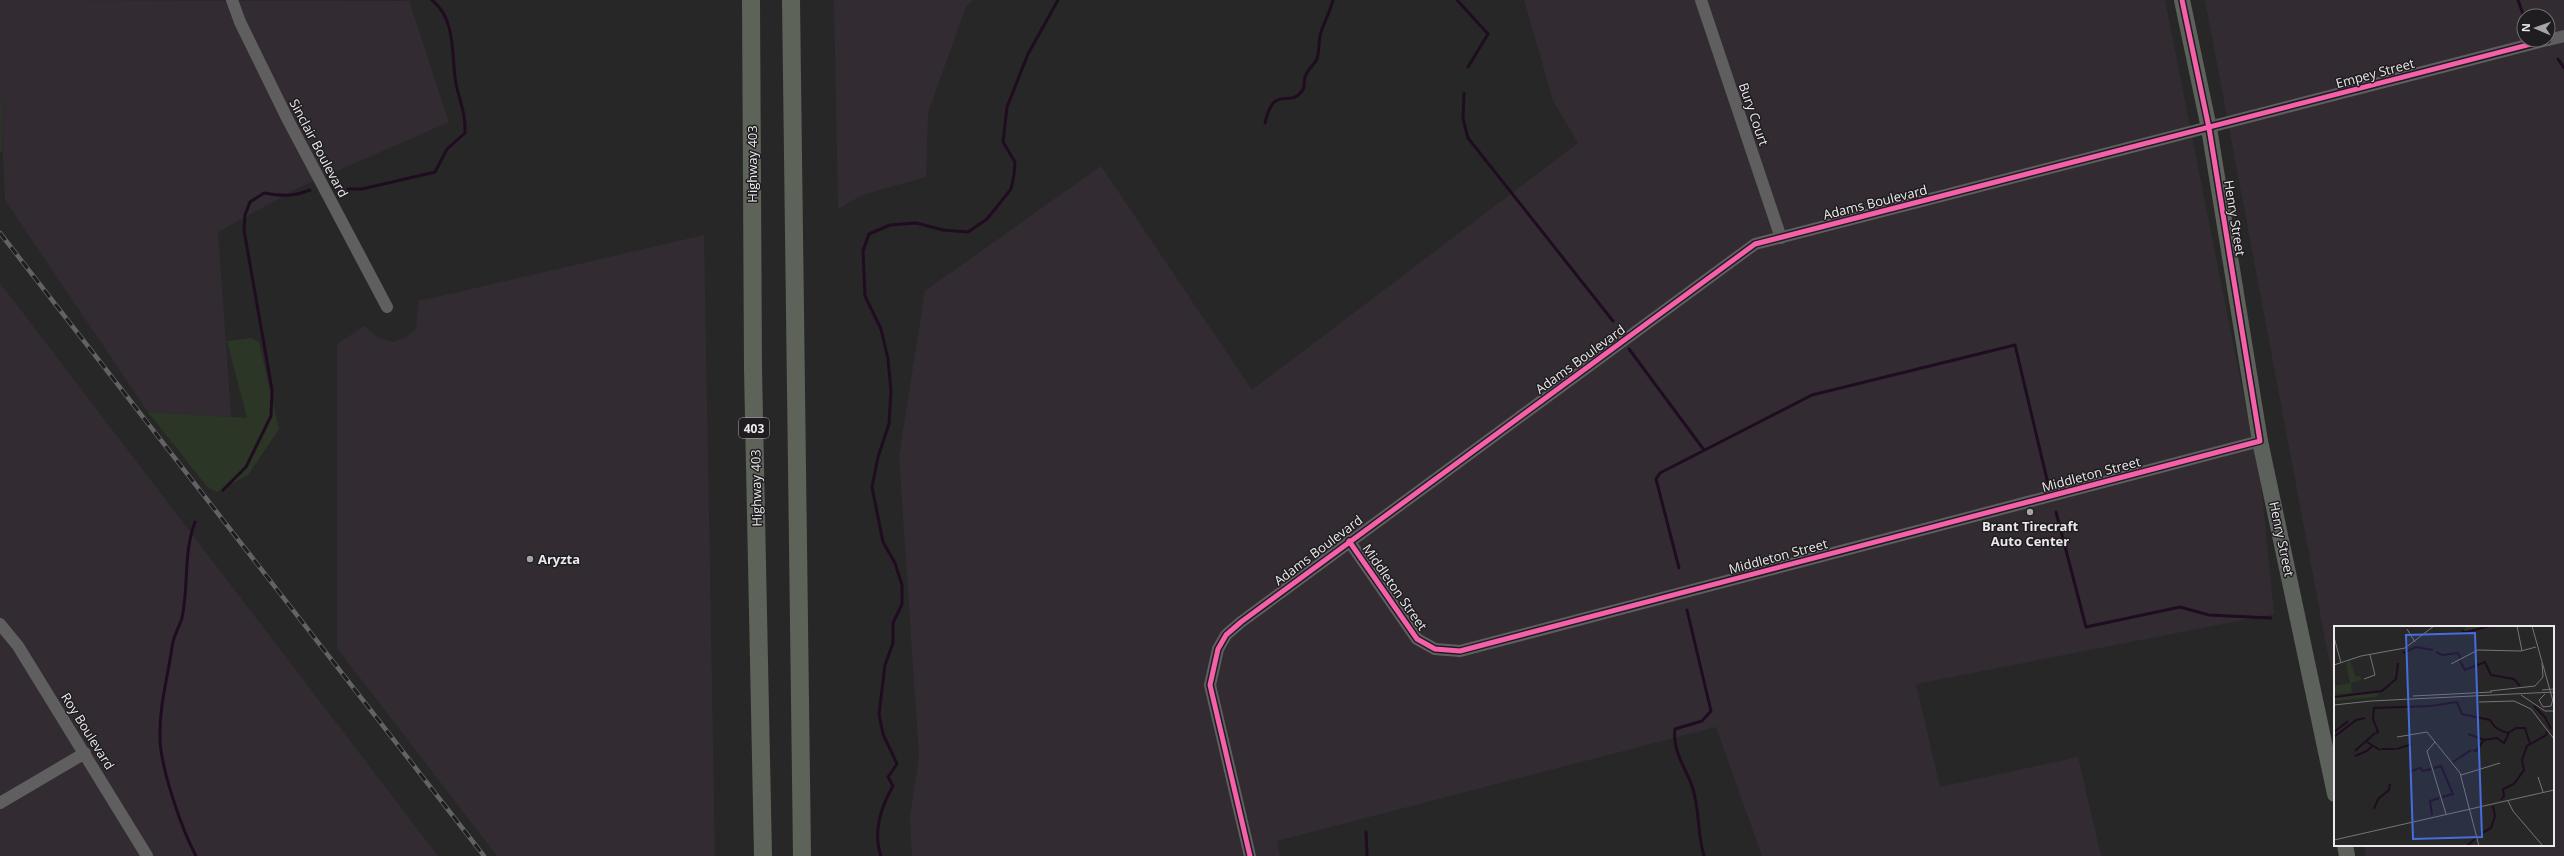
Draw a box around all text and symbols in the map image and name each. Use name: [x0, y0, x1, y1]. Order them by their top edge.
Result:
north arrow: [2516, 8, 2556, 48]
text: N: [2518, 23, 2533, 32]
street label: Empey Street: [2334, 54, 2417, 92]
street label: Bury Court: [1735, 80, 1773, 148]
street label: Sinclair Boulevard: [286, 96, 352, 200]
street label: Highway 403: [743, 125, 761, 203]
street label: Henry Street: [2220, 179, 2250, 257]
street label: Adams Boulevard: [1821, 180, 1929, 224]
street label: Adams Boulevard: [1532, 320, 1628, 398]
road number: 403: [739, 418, 769, 438]
street label: Highway 403: [746, 449, 766, 527]
street label: Middleton Street: [2040, 452, 2143, 496]
street label: Henry Street: [2265, 500, 2299, 579]
marker: Brant Tirecraft Auto Center: [2025, 507, 2035, 517]
street label: Adams Boulevard: [1270, 511, 1366, 589]
place label: Brant Tirecraft Auto Center: [1982, 517, 2078, 550]
street label: Middleton Street: [1727, 534, 1830, 578]
street label: Middleton Street: [1358, 540, 1432, 634]
place label: Aryzta: [538, 550, 580, 568]
marker: Aryzta: [525, 554, 535, 564]
inset map: [2334, 626, 2554, 846]
street label: Roy Boulevard: [57, 689, 119, 773]

